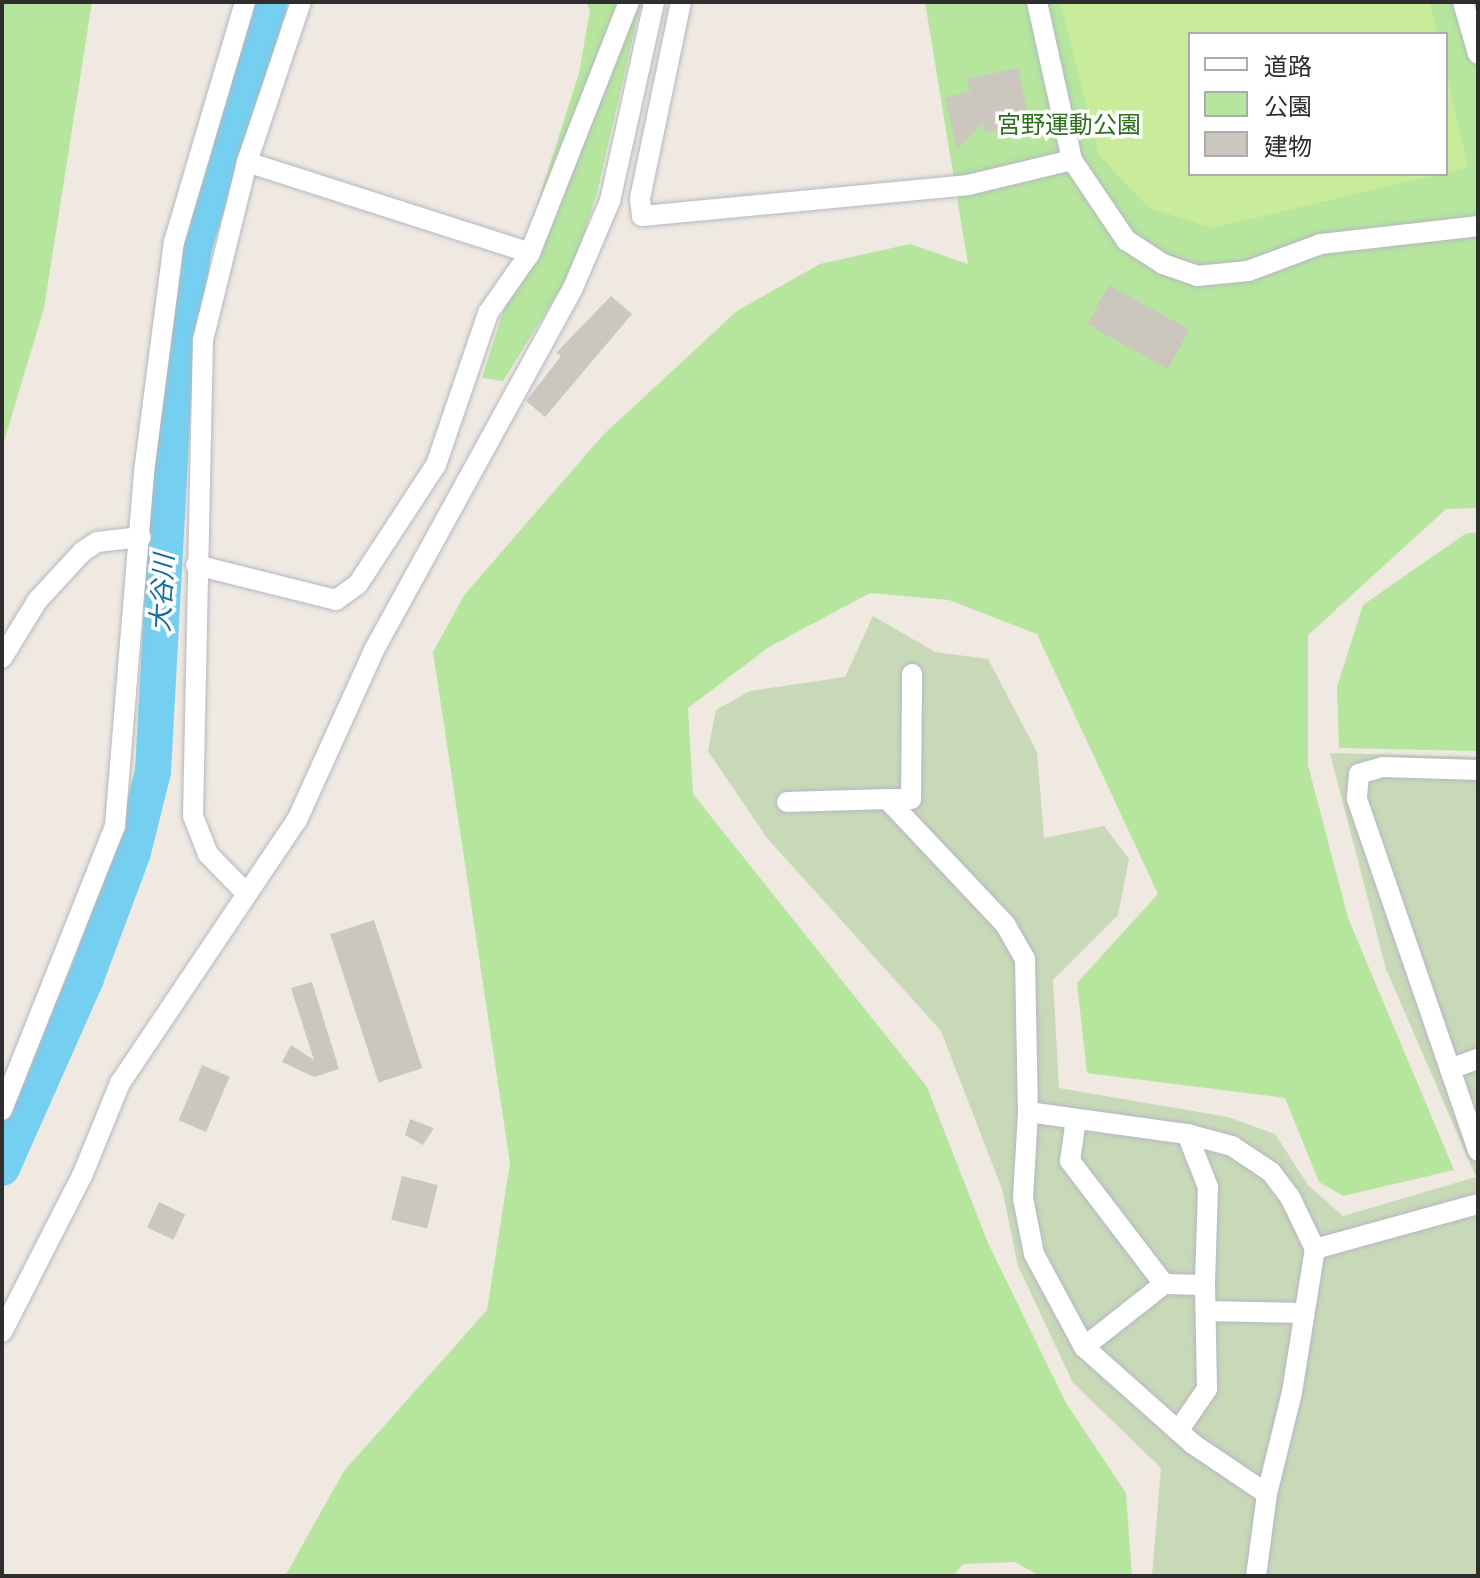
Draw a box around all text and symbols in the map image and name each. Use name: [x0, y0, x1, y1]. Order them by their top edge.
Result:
legend: [1188, 32, 1448, 176]
text: 道路: [1264, 53, 1312, 80]
text: 公園: [1264, 93, 1312, 120]
park label: 宮野運動公園: [997, 111, 1141, 139]
text: 建物: [1264, 133, 1312, 160]
water label: 大谷川: [145, 553, 181, 633]

